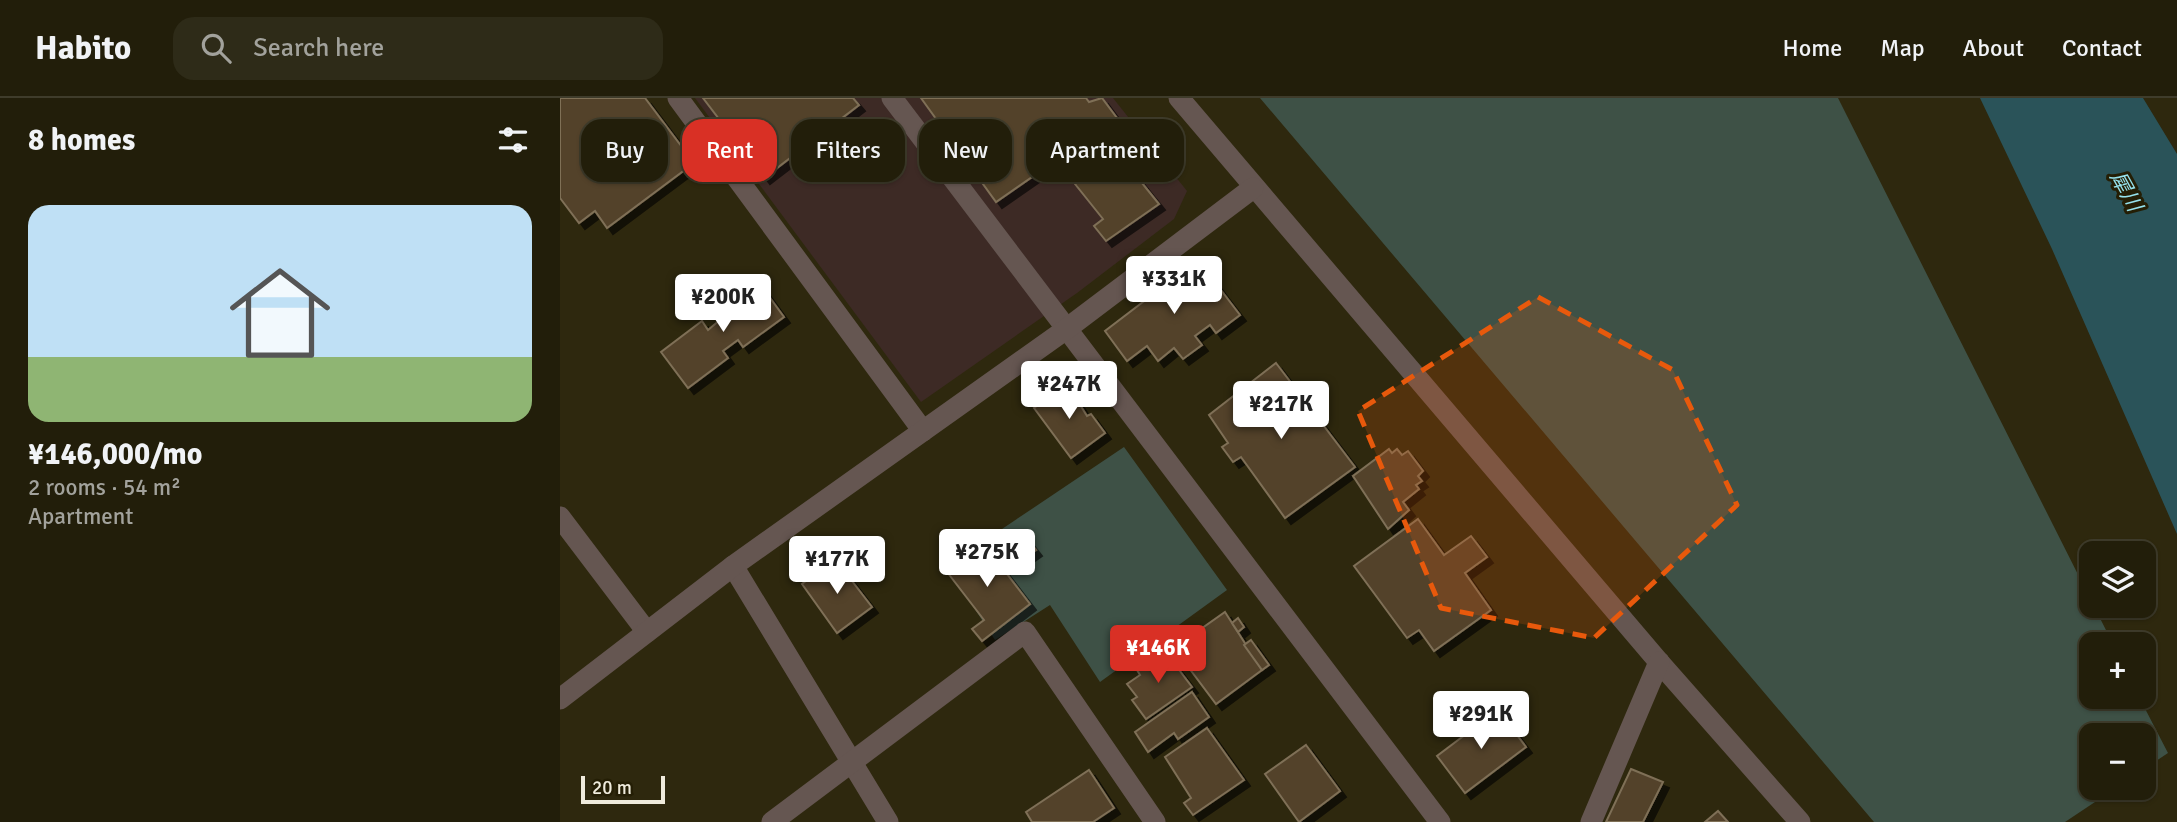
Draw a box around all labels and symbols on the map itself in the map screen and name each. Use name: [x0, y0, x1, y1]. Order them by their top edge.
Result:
water label: 犀川: [2104, 166, 2149, 217]
pin: ¥331K: [1125, 256, 1223, 316]
pin: ¥200K: [674, 274, 772, 334]
pin: ¥247K: [1020, 362, 1118, 421]
pin: ¥217K: [1232, 382, 1330, 441]
pin: ¥275K: [938, 530, 1036, 589]
pin: ¥177K: [788, 536, 886, 596]
pin: ¥146K: [1109, 626, 1207, 685]
pin: ¥291K: [1432, 692, 1530, 751]
scale bar: [581, 773, 665, 805]

